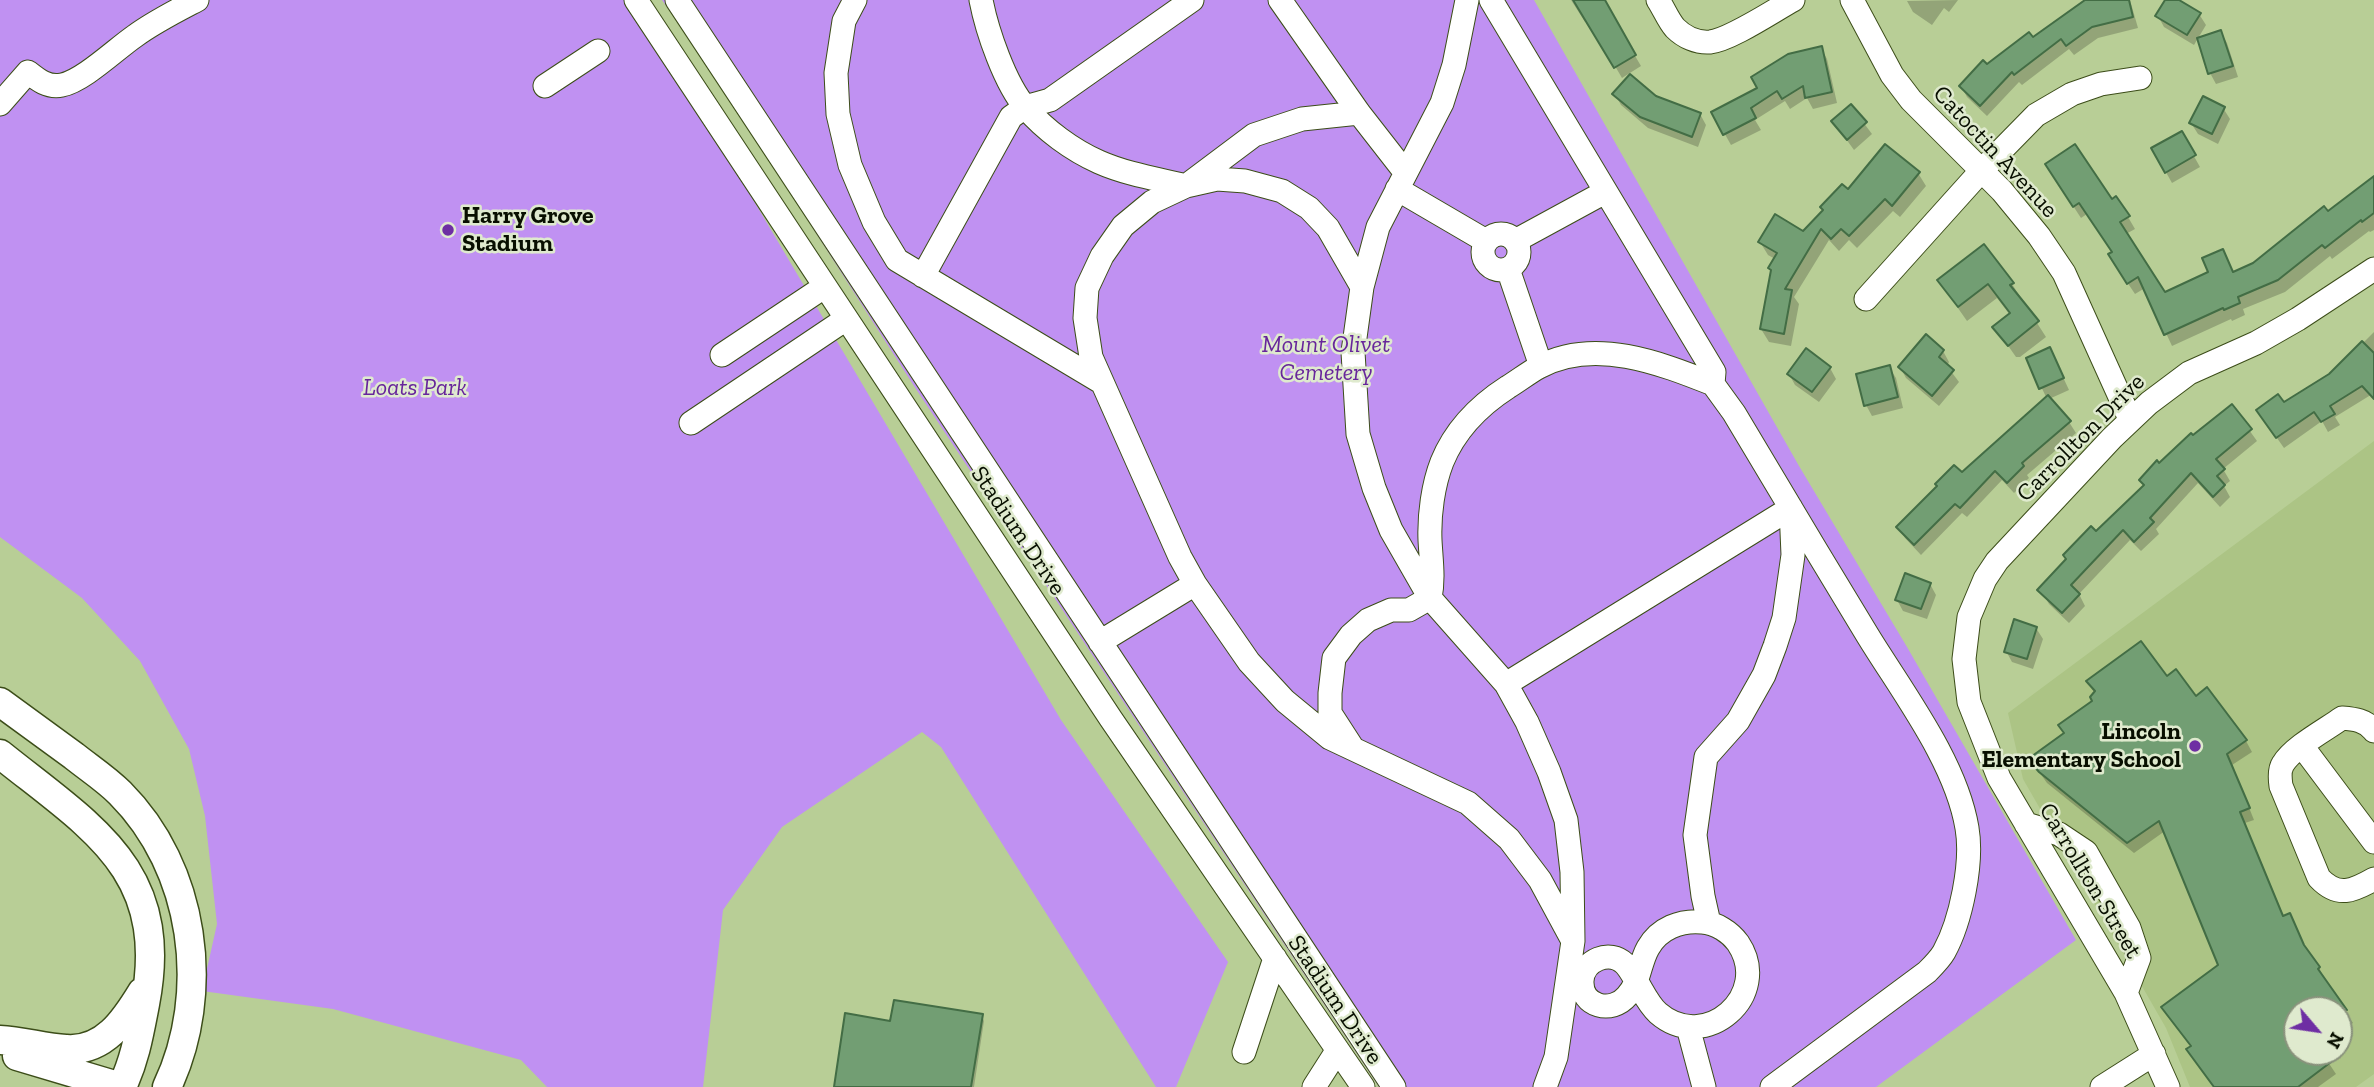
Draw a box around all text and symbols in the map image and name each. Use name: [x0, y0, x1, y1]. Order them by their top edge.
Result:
street label: Catoctin Avenue: [1926, 80, 2064, 224]
place label: Harry Grove Stadium: [462, 202, 594, 258]
marker: Harry Grove Stadium: [440, 222, 456, 238]
park label: Mount Olivet Cemetery: [1262, 331, 1390, 387]
street label: Carrollton Drive: [2011, 368, 2151, 508]
park label: Loats Park: [363, 374, 467, 402]
street label: Stadium Drive: [964, 461, 1072, 601]
place label: Lincoln Elementary School: [1981, 718, 2181, 774]
marker: Lincoln Elementary School: [2187, 738, 2203, 754]
street label: Carrollton Street: [2032, 798, 2148, 964]
street label: Stadium Drive: [1281, 930, 1389, 1070]
north arrow: [2283, 996, 2353, 1066]
text: N: [2321, 1029, 2349, 1052]

